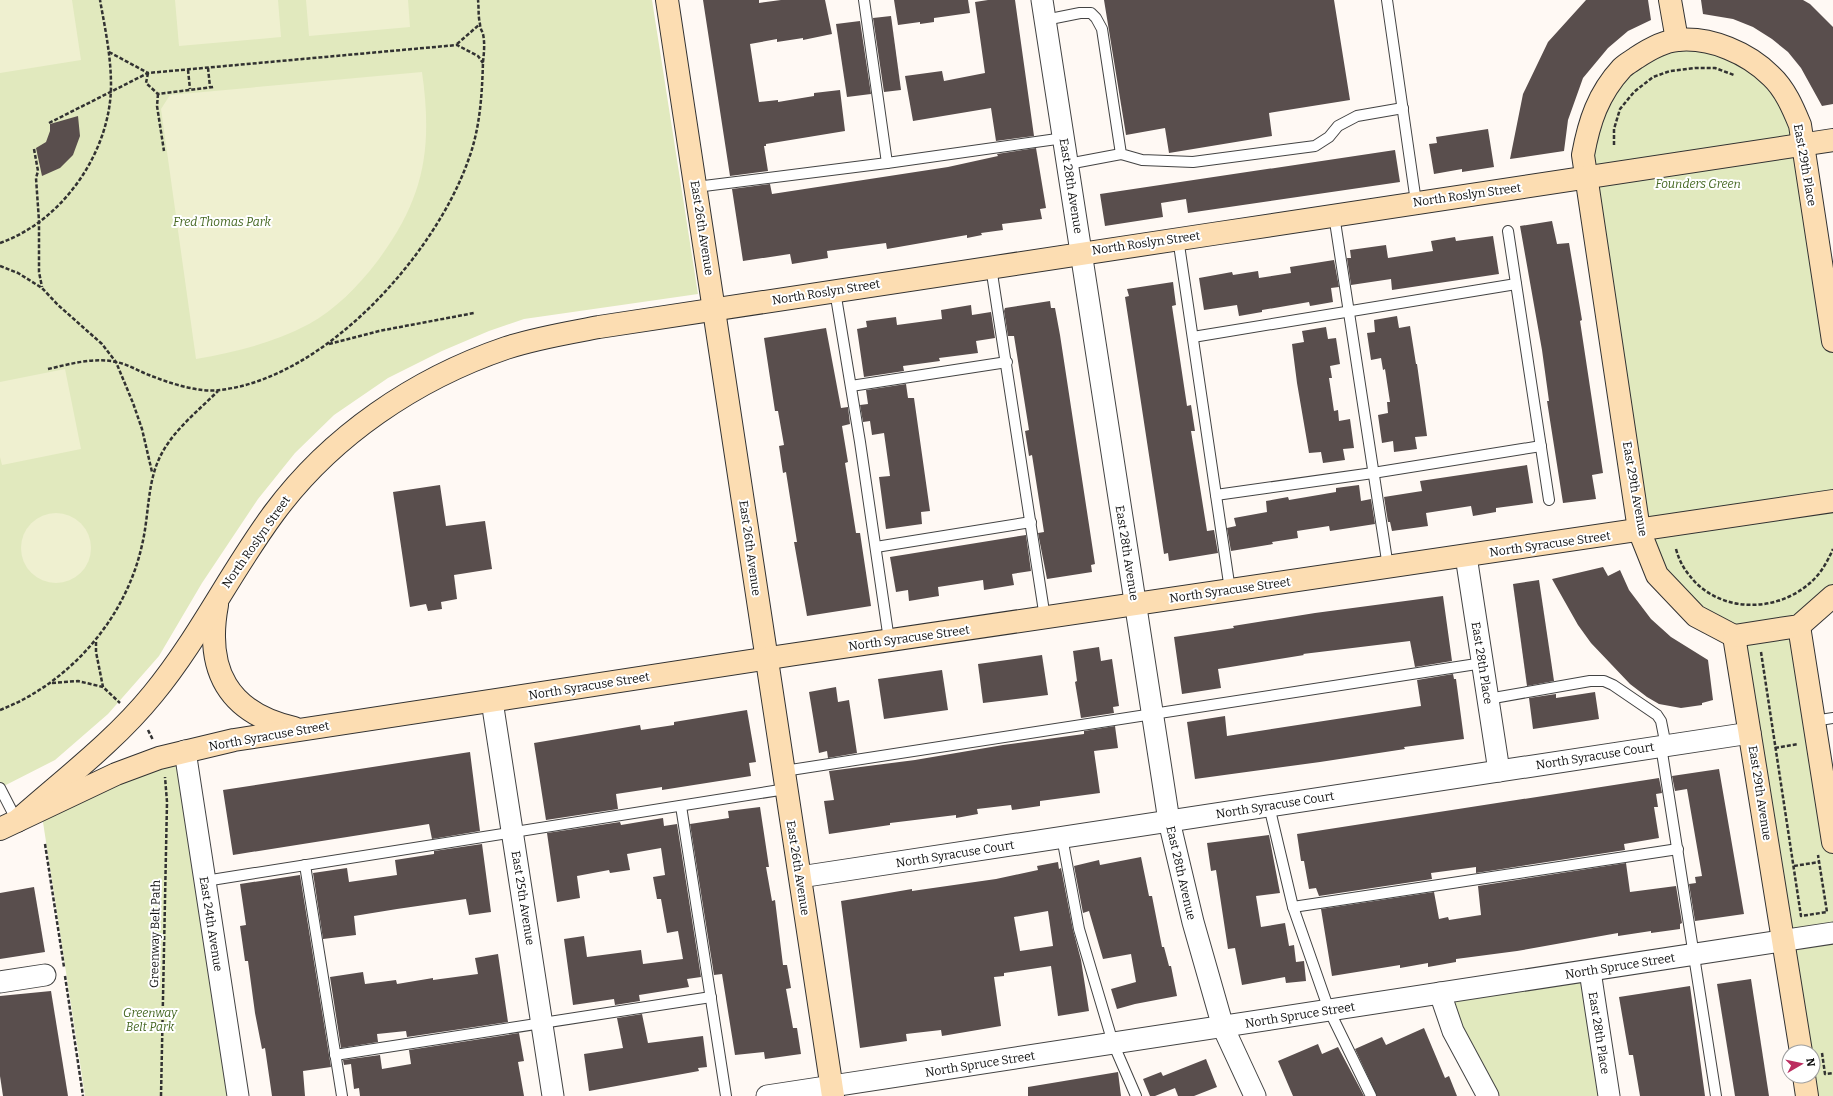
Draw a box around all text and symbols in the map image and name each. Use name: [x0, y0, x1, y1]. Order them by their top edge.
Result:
street label: East 29th Place: [1791, 123, 1819, 207]
street label: East 28th Avenue: [1057, 137, 1085, 235]
park label: Founders Green: [1655, 177, 1741, 191]
street label: East 26th Avenue: [688, 179, 716, 277]
street label: North Roslyn Street: [1412, 180, 1523, 210]
park label: Fred Thomas Park: [173, 215, 271, 229]
street label: North Roslyn Street: [1091, 228, 1202, 258]
street label: North Roslyn Street: [771, 276, 882, 307]
street label: East 29th Avenue: [1620, 440, 1650, 538]
street label: North Roslyn Street: [219, 493, 293, 591]
street label: East 26th Avenue: [736, 499, 764, 597]
street label: East 28th Avenue: [1113, 504, 1141, 602]
street label: North Syracuse Street: [1489, 528, 1612, 559]
street label: North Syracuse Street: [1169, 574, 1292, 605]
street label: East 28th Place: [1469, 621, 1495, 705]
street label: North Syracuse Street: [848, 622, 971, 653]
street label: North Syracuse Street: [528, 669, 651, 702]
street label: North Syracuse Street: [208, 718, 331, 753]
street label: North Syracuse Court: [1535, 740, 1656, 772]
street label: East 29th Avenue: [1746, 744, 1774, 842]
street label: North Syracuse Court: [1215, 789, 1336, 821]
street label: East 26th Avenue: [784, 819, 812, 917]
street label: East 28th Avenue: [1163, 825, 1199, 921]
street label: North Syracuse Court: [895, 838, 1016, 870]
street label: East 25th Avenue: [509, 850, 537, 946]
street label: East 24th Avenue: [197, 875, 225, 973]
street label: Greenway Belt Path: [147, 879, 163, 988]
street label: North Spruce Street: [1564, 950, 1677, 982]
street label: East 28th Place: [1586, 991, 1612, 1075]
street label: North Spruce Street: [1244, 999, 1357, 1031]
park label: Greenway Belt Park: [123, 1006, 178, 1034]
north arrow: [1781, 1044, 1821, 1084]
street label: North Spruce Street: [924, 1048, 1037, 1080]
text: N: [1803, 1057, 1818, 1068]

